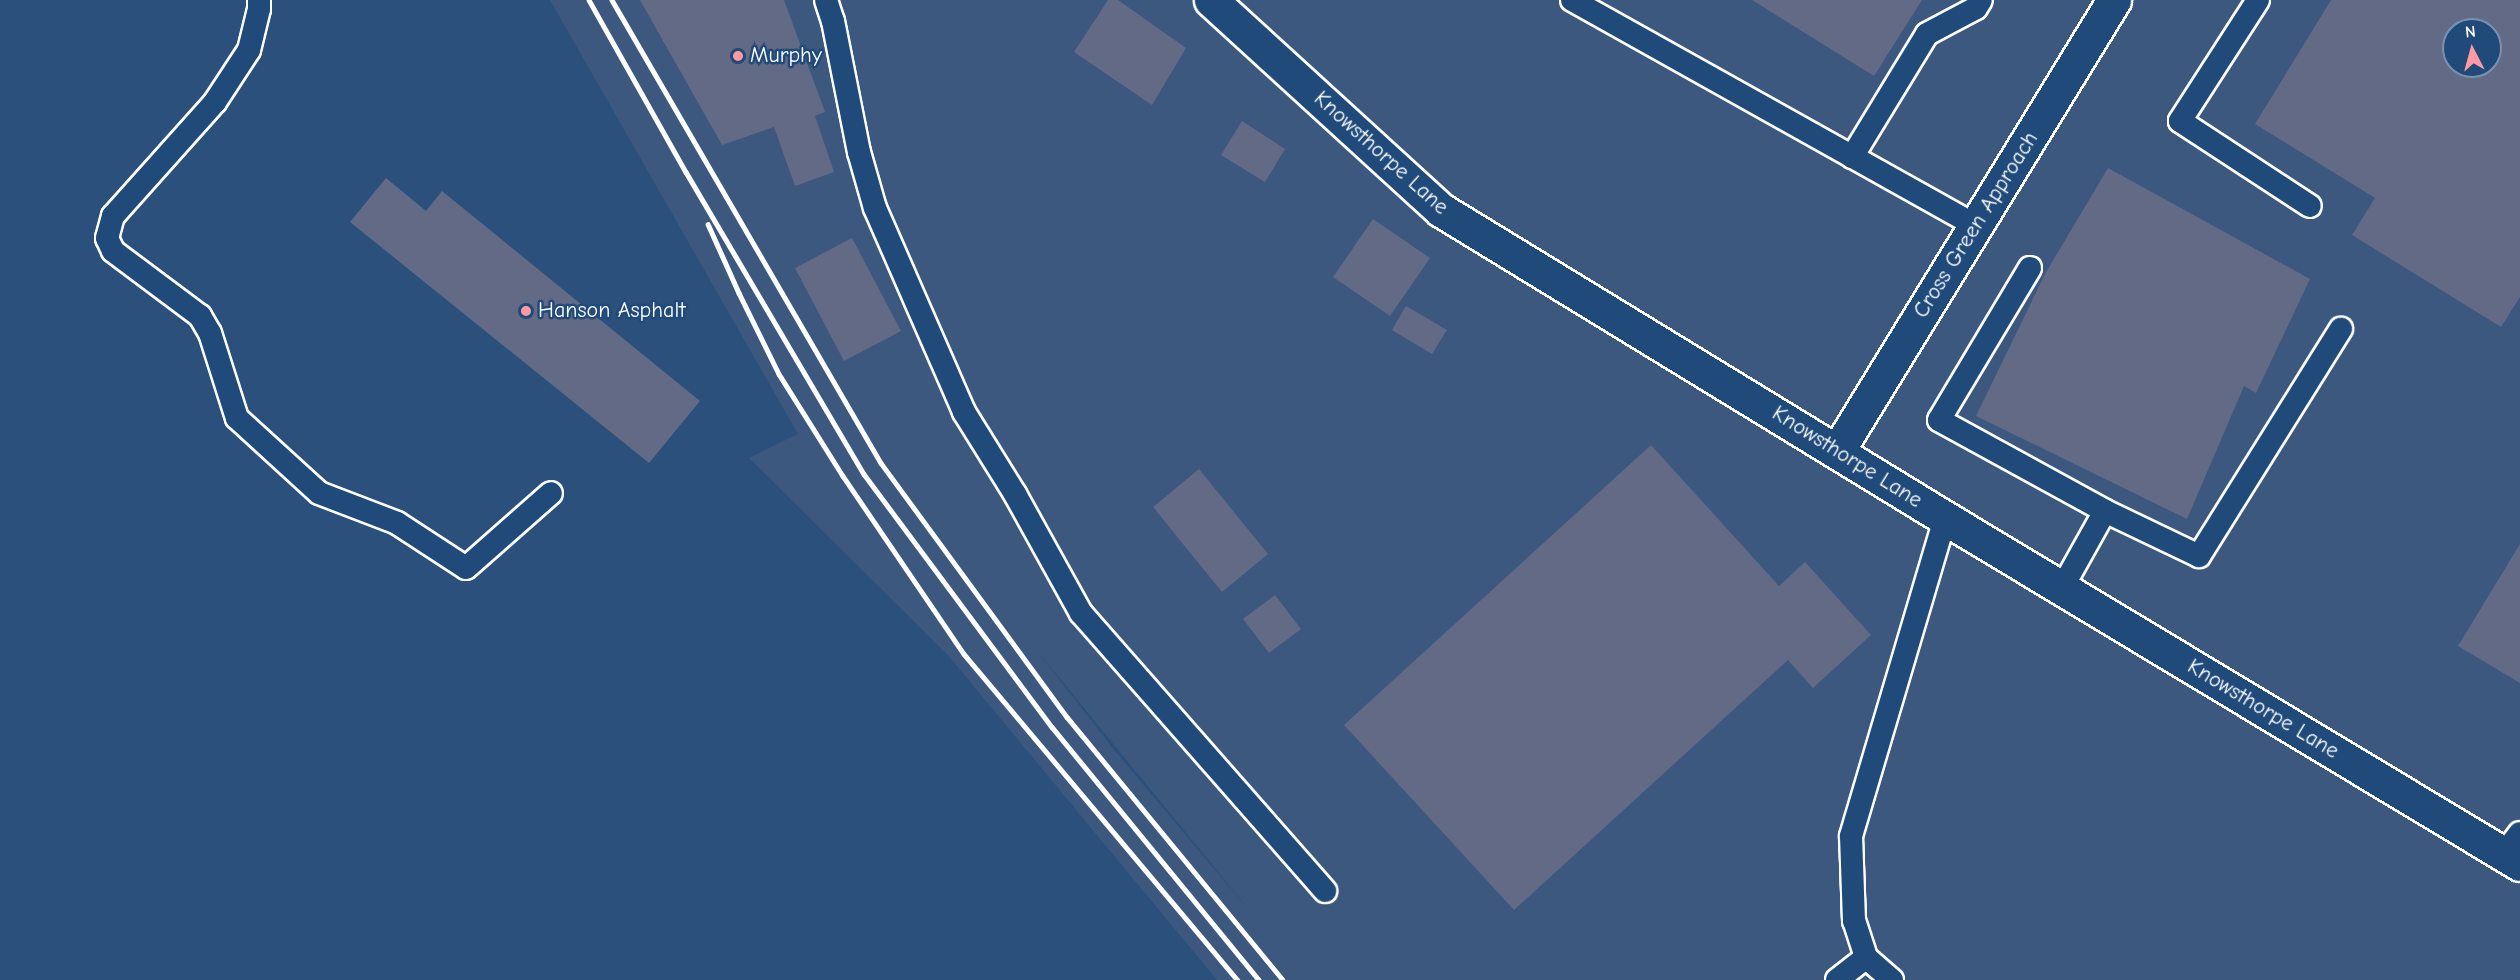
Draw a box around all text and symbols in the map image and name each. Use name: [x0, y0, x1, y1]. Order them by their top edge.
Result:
north arrow: [2442, 18, 2502, 78]
text: N: [2464, 23, 2476, 42]
place label: Murphy: [750, 43, 822, 69]
marker: Murphy: [731, 49, 745, 63]
street label: Knowsthorpe Lane: [1308, 86, 1454, 220]
street label: Cross Green Approach: [1908, 127, 2044, 323]
place label: Hanson Asphalt: [538, 298, 686, 324]
marker: Hanson Asphalt: [519, 304, 533, 318]
street label: Knowsthorpe Lane: [1767, 400, 1927, 514]
street label: Knowsthorpe Lane: [2183, 653, 2343, 765]

